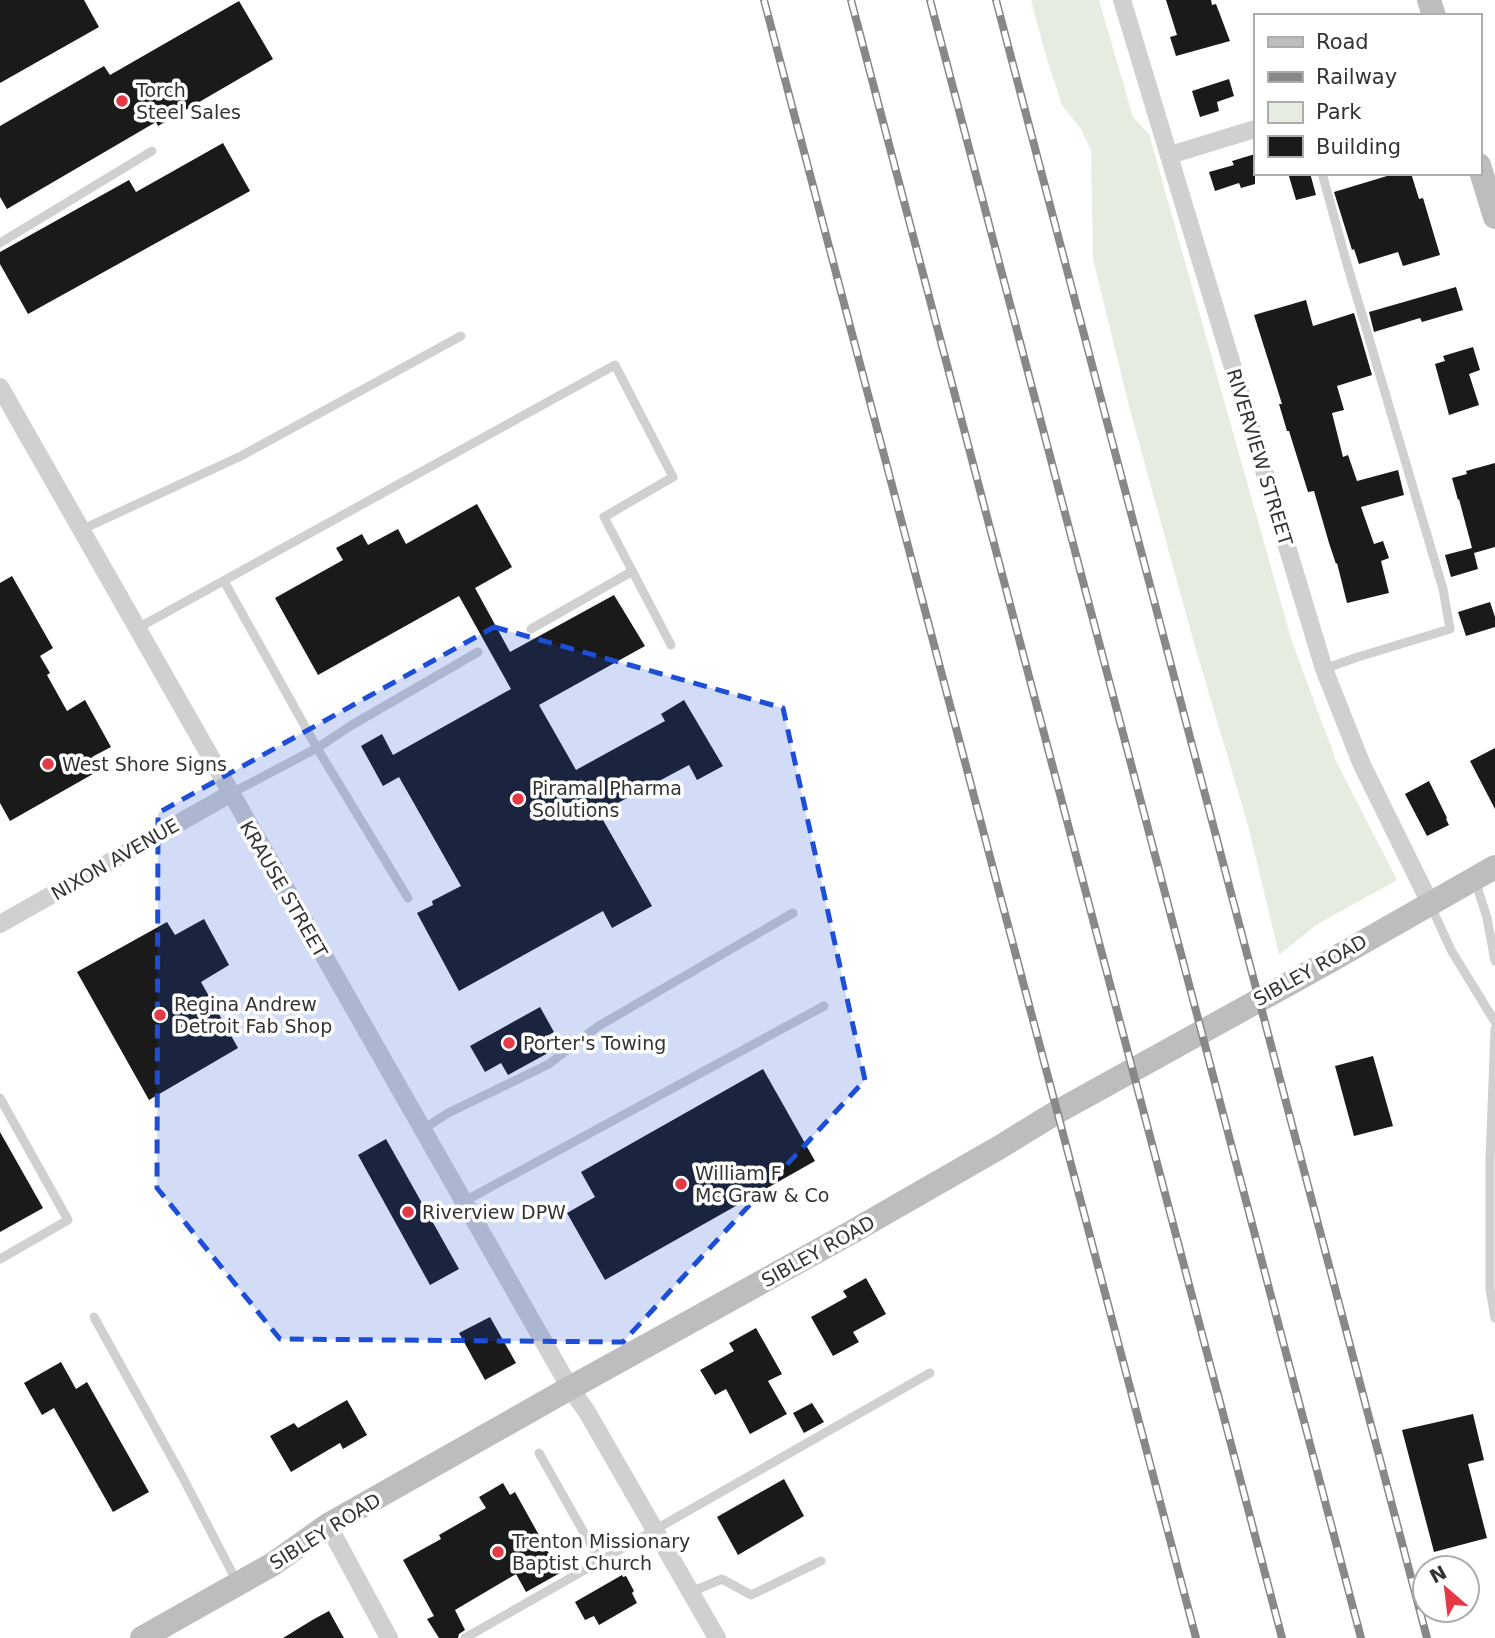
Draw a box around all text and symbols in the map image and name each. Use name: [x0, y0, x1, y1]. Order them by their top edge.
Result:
legend: [1254, 14, 1481, 175]
text: Road: [1316, 30, 1369, 54]
text: Railway: [1316, 65, 1397, 89]
place label: Torch Steel Sales: [135, 79, 241, 123]
marker: Torch Steel Sales: [114, 93, 130, 109]
text: Park: [1316, 100, 1362, 124]
text: Building: [1316, 135, 1401, 159]
street label: RIVERVIEW STREET: [1223, 366, 1298, 549]
place label: West Shore Signs: [62, 753, 227, 775]
marker: West Shore Signs: [40, 756, 56, 772]
place label: Piramal Pharma Solutions: [532, 777, 682, 821]
marker: Piramal Pharma Solutions: [510, 791, 526, 807]
street label: NIXON AVENUE: [47, 814, 183, 904]
street label: KRAUSE STREET: [236, 817, 332, 962]
street label: SIBLEY ROAD: [1249, 930, 1371, 1010]
place label: Regina Andrew Detroit Fab Shop: [174, 993, 332, 1037]
marker: Regina Andrew Detroit Fab Shop: [152, 1007, 168, 1023]
place label: Porter's Towing: [523, 1032, 666, 1054]
marker: Porter's Towing: [501, 1035, 517, 1051]
place label: William F Mc Graw & Co: [695, 1162, 829, 1206]
marker: William F Mc Graw & Co: [673, 1176, 689, 1192]
place label: Riverview DPW: [422, 1201, 566, 1223]
marker: Riverview DPW: [400, 1204, 416, 1220]
street label: SIBLEY ROAD: [757, 1211, 879, 1291]
street label: SIBLEY ROAD: [266, 1488, 384, 1574]
place label: Trenton Missionary Baptist Church: [511, 1530, 690, 1574]
marker: Trenton Missionary Baptist Church: [490, 1544, 506, 1560]
north arrow: [1411, 1554, 1481, 1624]
text: N: [1426, 1561, 1450, 1587]

